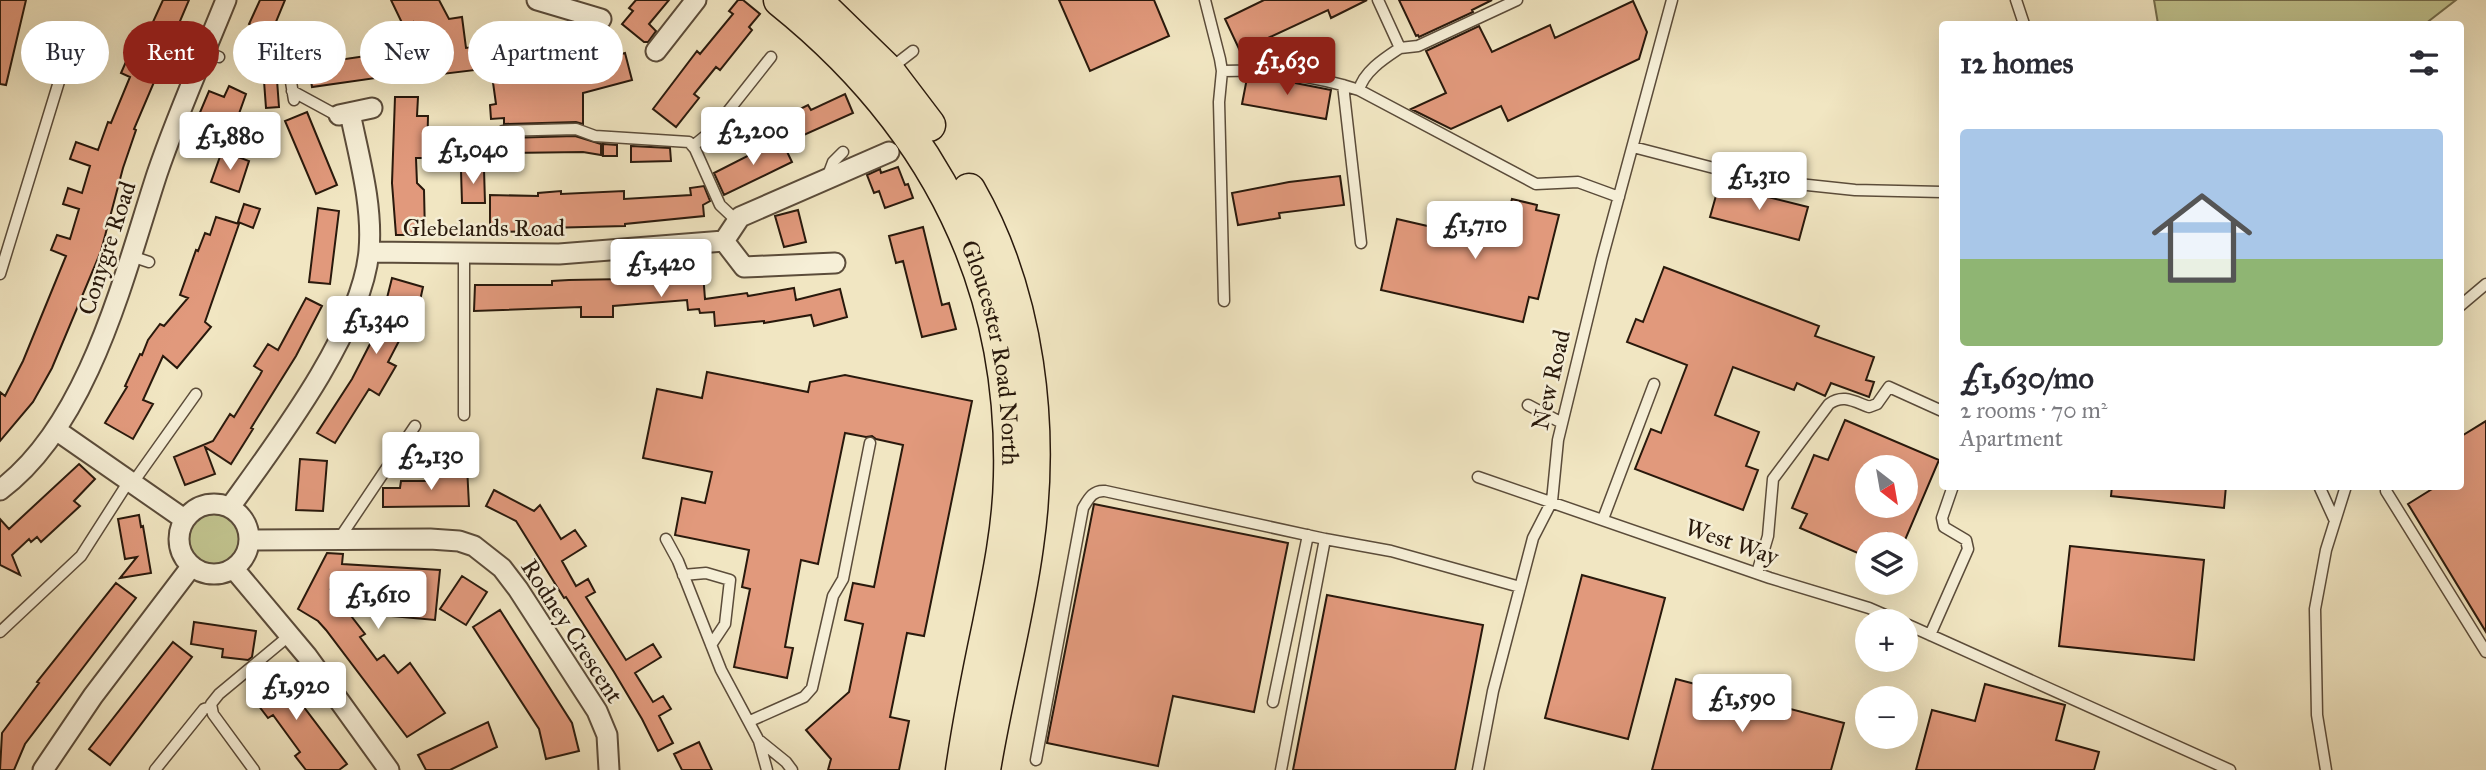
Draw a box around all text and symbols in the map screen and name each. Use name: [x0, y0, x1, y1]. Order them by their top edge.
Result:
chip: Buy: [21, 21, 109, 84]
chip: Rent: [123, 21, 219, 84]
chip: Filters: [233, 21, 346, 84]
chip: New: [360, 21, 454, 84]
chip: Apartment: [468, 21, 623, 84]
pin: £1,630: [1230, 38, 1344, 97]
icon: filters: [2405, 44, 2443, 82]
text: 12 homes: [1960, 45, 2073, 81]
text: £1,630: [1254, 46, 1320, 74]
pin: £2,200: [696, 108, 810, 167]
pin: £1,880: [173, 113, 287, 172]
text: £2,200: [717, 116, 789, 144]
text: £1,880: [196, 121, 264, 149]
pin: £1,040: [416, 127, 530, 186]
text: £1,040: [438, 135, 508, 163]
pin: £1,310: [1702, 152, 1816, 212]
text: £1,310: [1728, 161, 1790, 189]
icon: home: [2139, 175, 2265, 301]
street label: Conygre Road: [71, 177, 143, 319]
pin: £1,710: [1418, 202, 1532, 261]
text: £1,710: [1443, 210, 1507, 238]
street label: Glebelands Road: [403, 213, 565, 243]
street label: Gloucester Road North: [954, 236, 1025, 466]
pin: £1,420: [604, 240, 718, 299]
text: £1,420: [627, 248, 696, 276]
pin: £1,340: [319, 296, 433, 356]
text: £1,340: [343, 305, 409, 333]
street label: New Road: [1525, 327, 1577, 433]
text: £1,630/mo: [1960, 360, 2094, 396]
text: 2 rooms · 70 m²: [1960, 396, 2108, 424]
text: Apartment: [1960, 424, 2063, 452]
pin: £2,130: [374, 433, 488, 492]
text: £2,130: [398, 441, 464, 469]
north arrow: [1855, 455, 1918, 518]
map controls: [1855, 455, 1918, 749]
street label: West Way: [1681, 512, 1783, 572]
button: layers: [1855, 532, 1918, 595]
street label: Rodney Crescent: [514, 553, 630, 709]
pin: £1,610: [321, 572, 435, 631]
text: £1,610: [345, 580, 411, 608]
button: +: [1855, 609, 1918, 672]
pin: £1,920: [239, 662, 353, 722]
text: £1,920: [262, 671, 330, 699]
pin: £1,590: [1685, 674, 1799, 734]
text: £1,590: [1708, 683, 1776, 711]
button: −: [1855, 686, 1918, 749]

